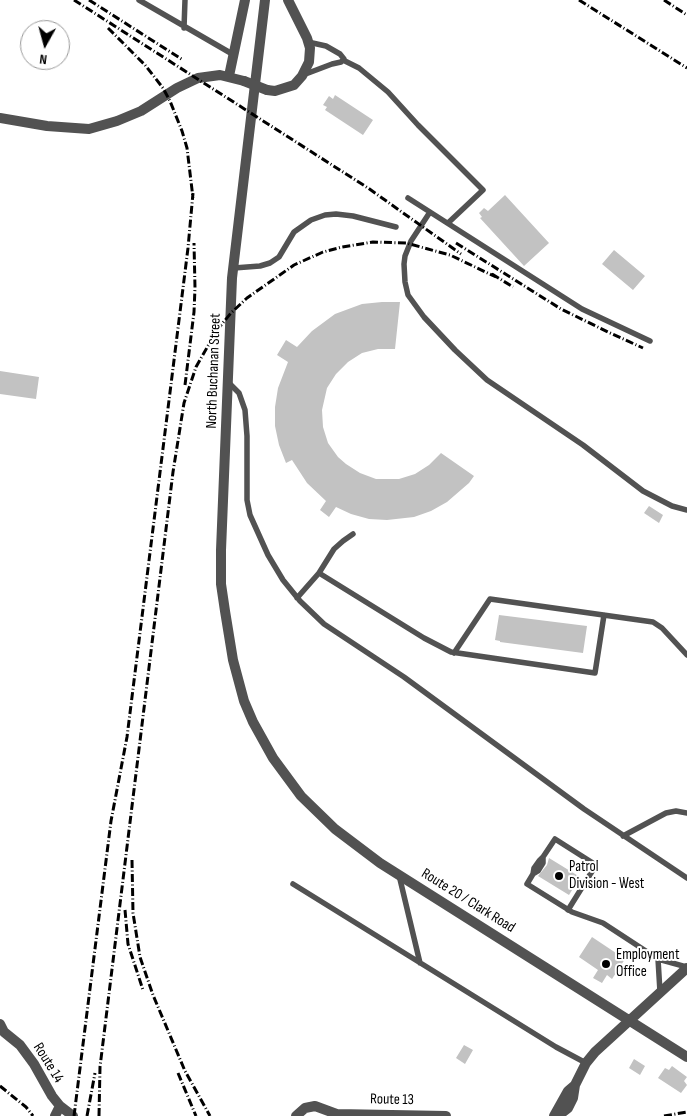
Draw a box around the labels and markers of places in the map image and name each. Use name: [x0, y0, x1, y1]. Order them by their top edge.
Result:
place label: Patrol Division - West: [569, 858, 644, 893]
marker: Patrol Division - West: [553, 870, 565, 882]
place label: Employment Office: [616, 946, 679, 981]
marker: Employment Office: [600, 958, 612, 970]

